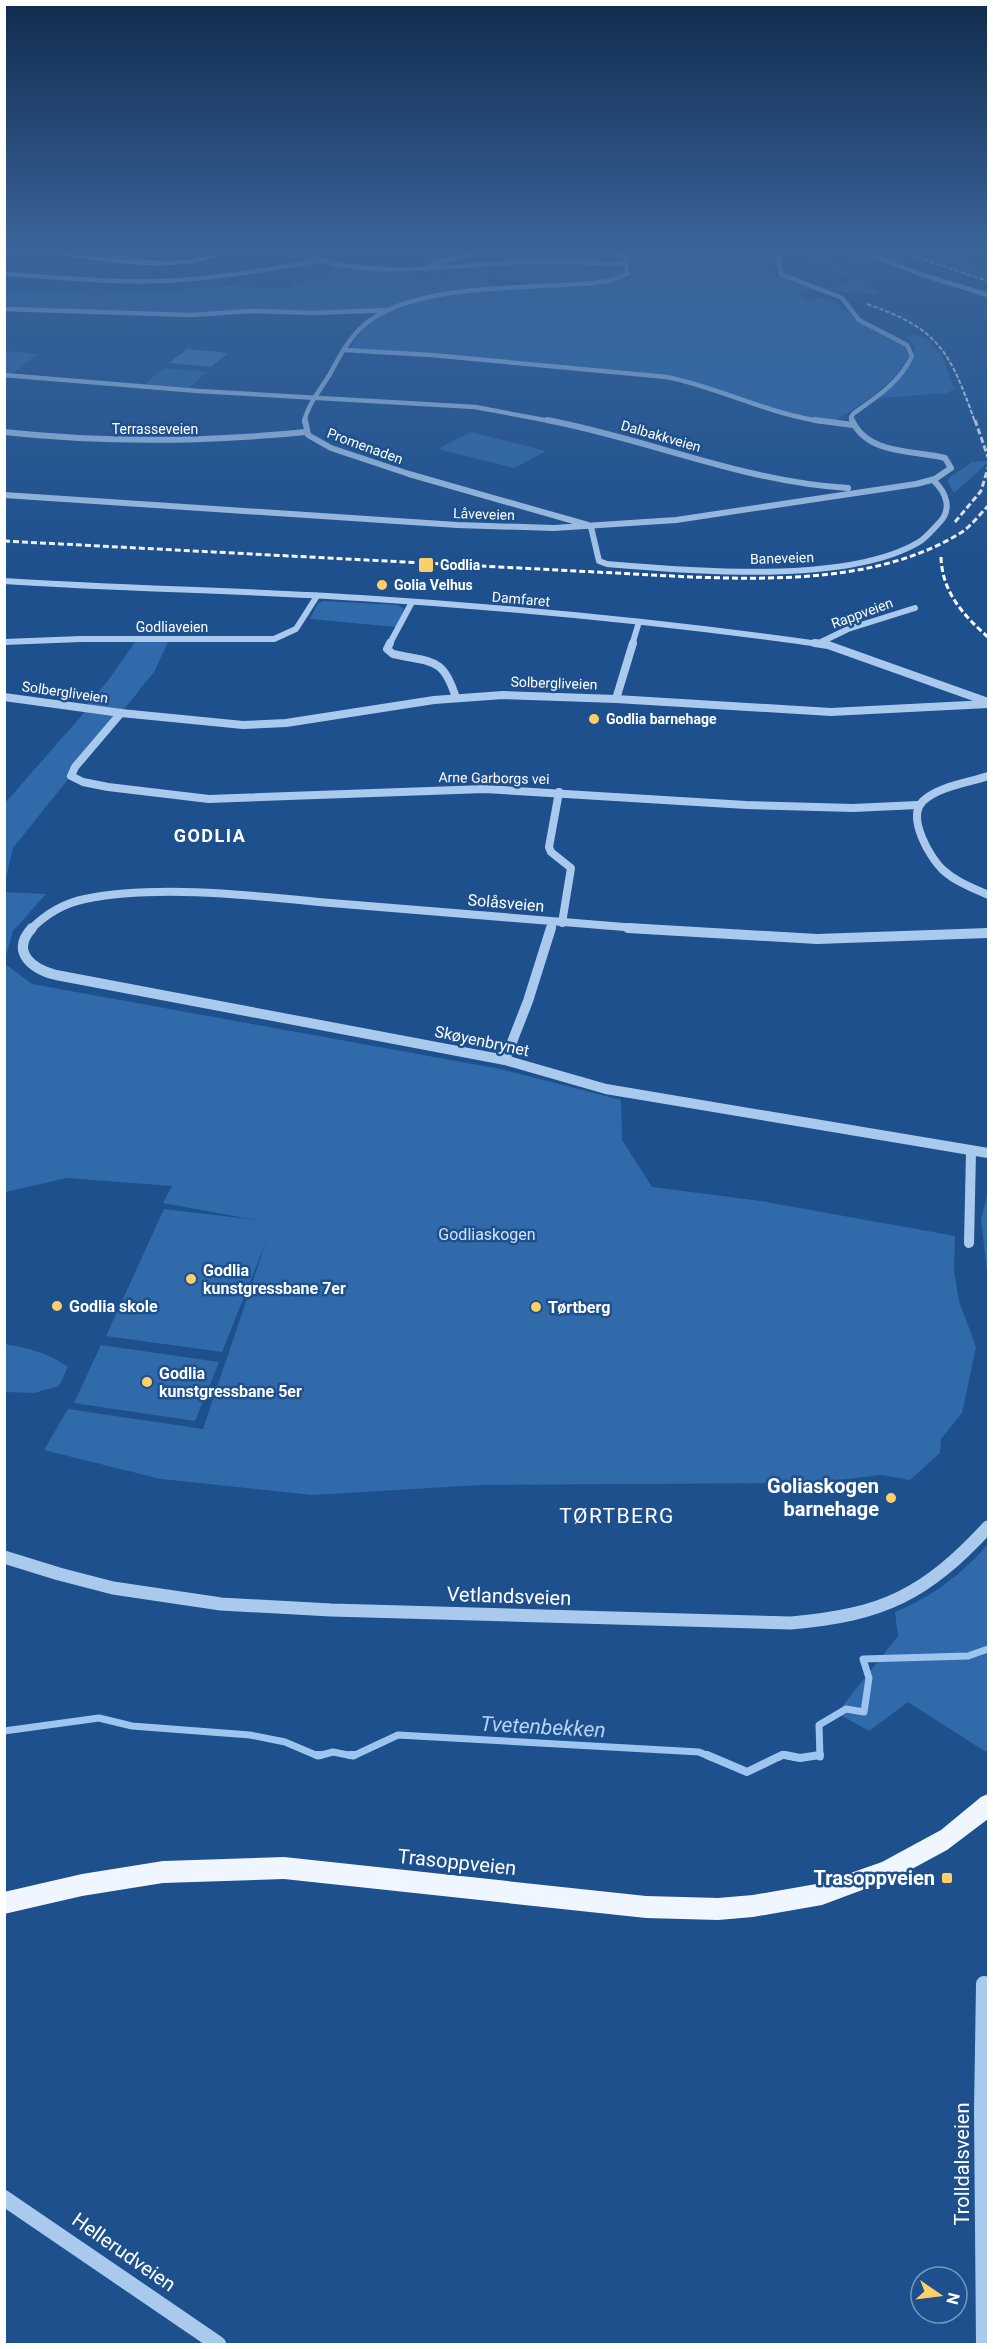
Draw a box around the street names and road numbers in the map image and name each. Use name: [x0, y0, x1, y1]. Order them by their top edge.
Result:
street label: Dalbakkveien: [619, 417, 703, 455]
street label: Terrasseveien: [112, 421, 198, 437]
street label: Promenaden: [325, 425, 405, 467]
street label: Låveveien: [453, 505, 515, 523]
street label: Baneveien: [750, 549, 814, 567]
street label: Damfaret: [491, 588, 551, 610]
street label: Rappveien: [829, 594, 895, 632]
street label: Godliaveien: [136, 619, 208, 635]
street label: Solbergliveien: [510, 673, 598, 693]
street label: Solbergliveien: [21, 678, 109, 706]
street label: Arne Garborgs vei: [438, 769, 550, 787]
street label: Solåsveien: [467, 890, 545, 916]
street label: Skøyenbrynet: [433, 1022, 531, 1060]
street label: Vetlandsveien: [446, 1582, 572, 1610]
street label: Trasoppveien: [396, 1844, 518, 1880]
street label: Trolldalsveien: [950, 2103, 974, 2225]
street label: Hellerudveien: [68, 2207, 180, 2297]

